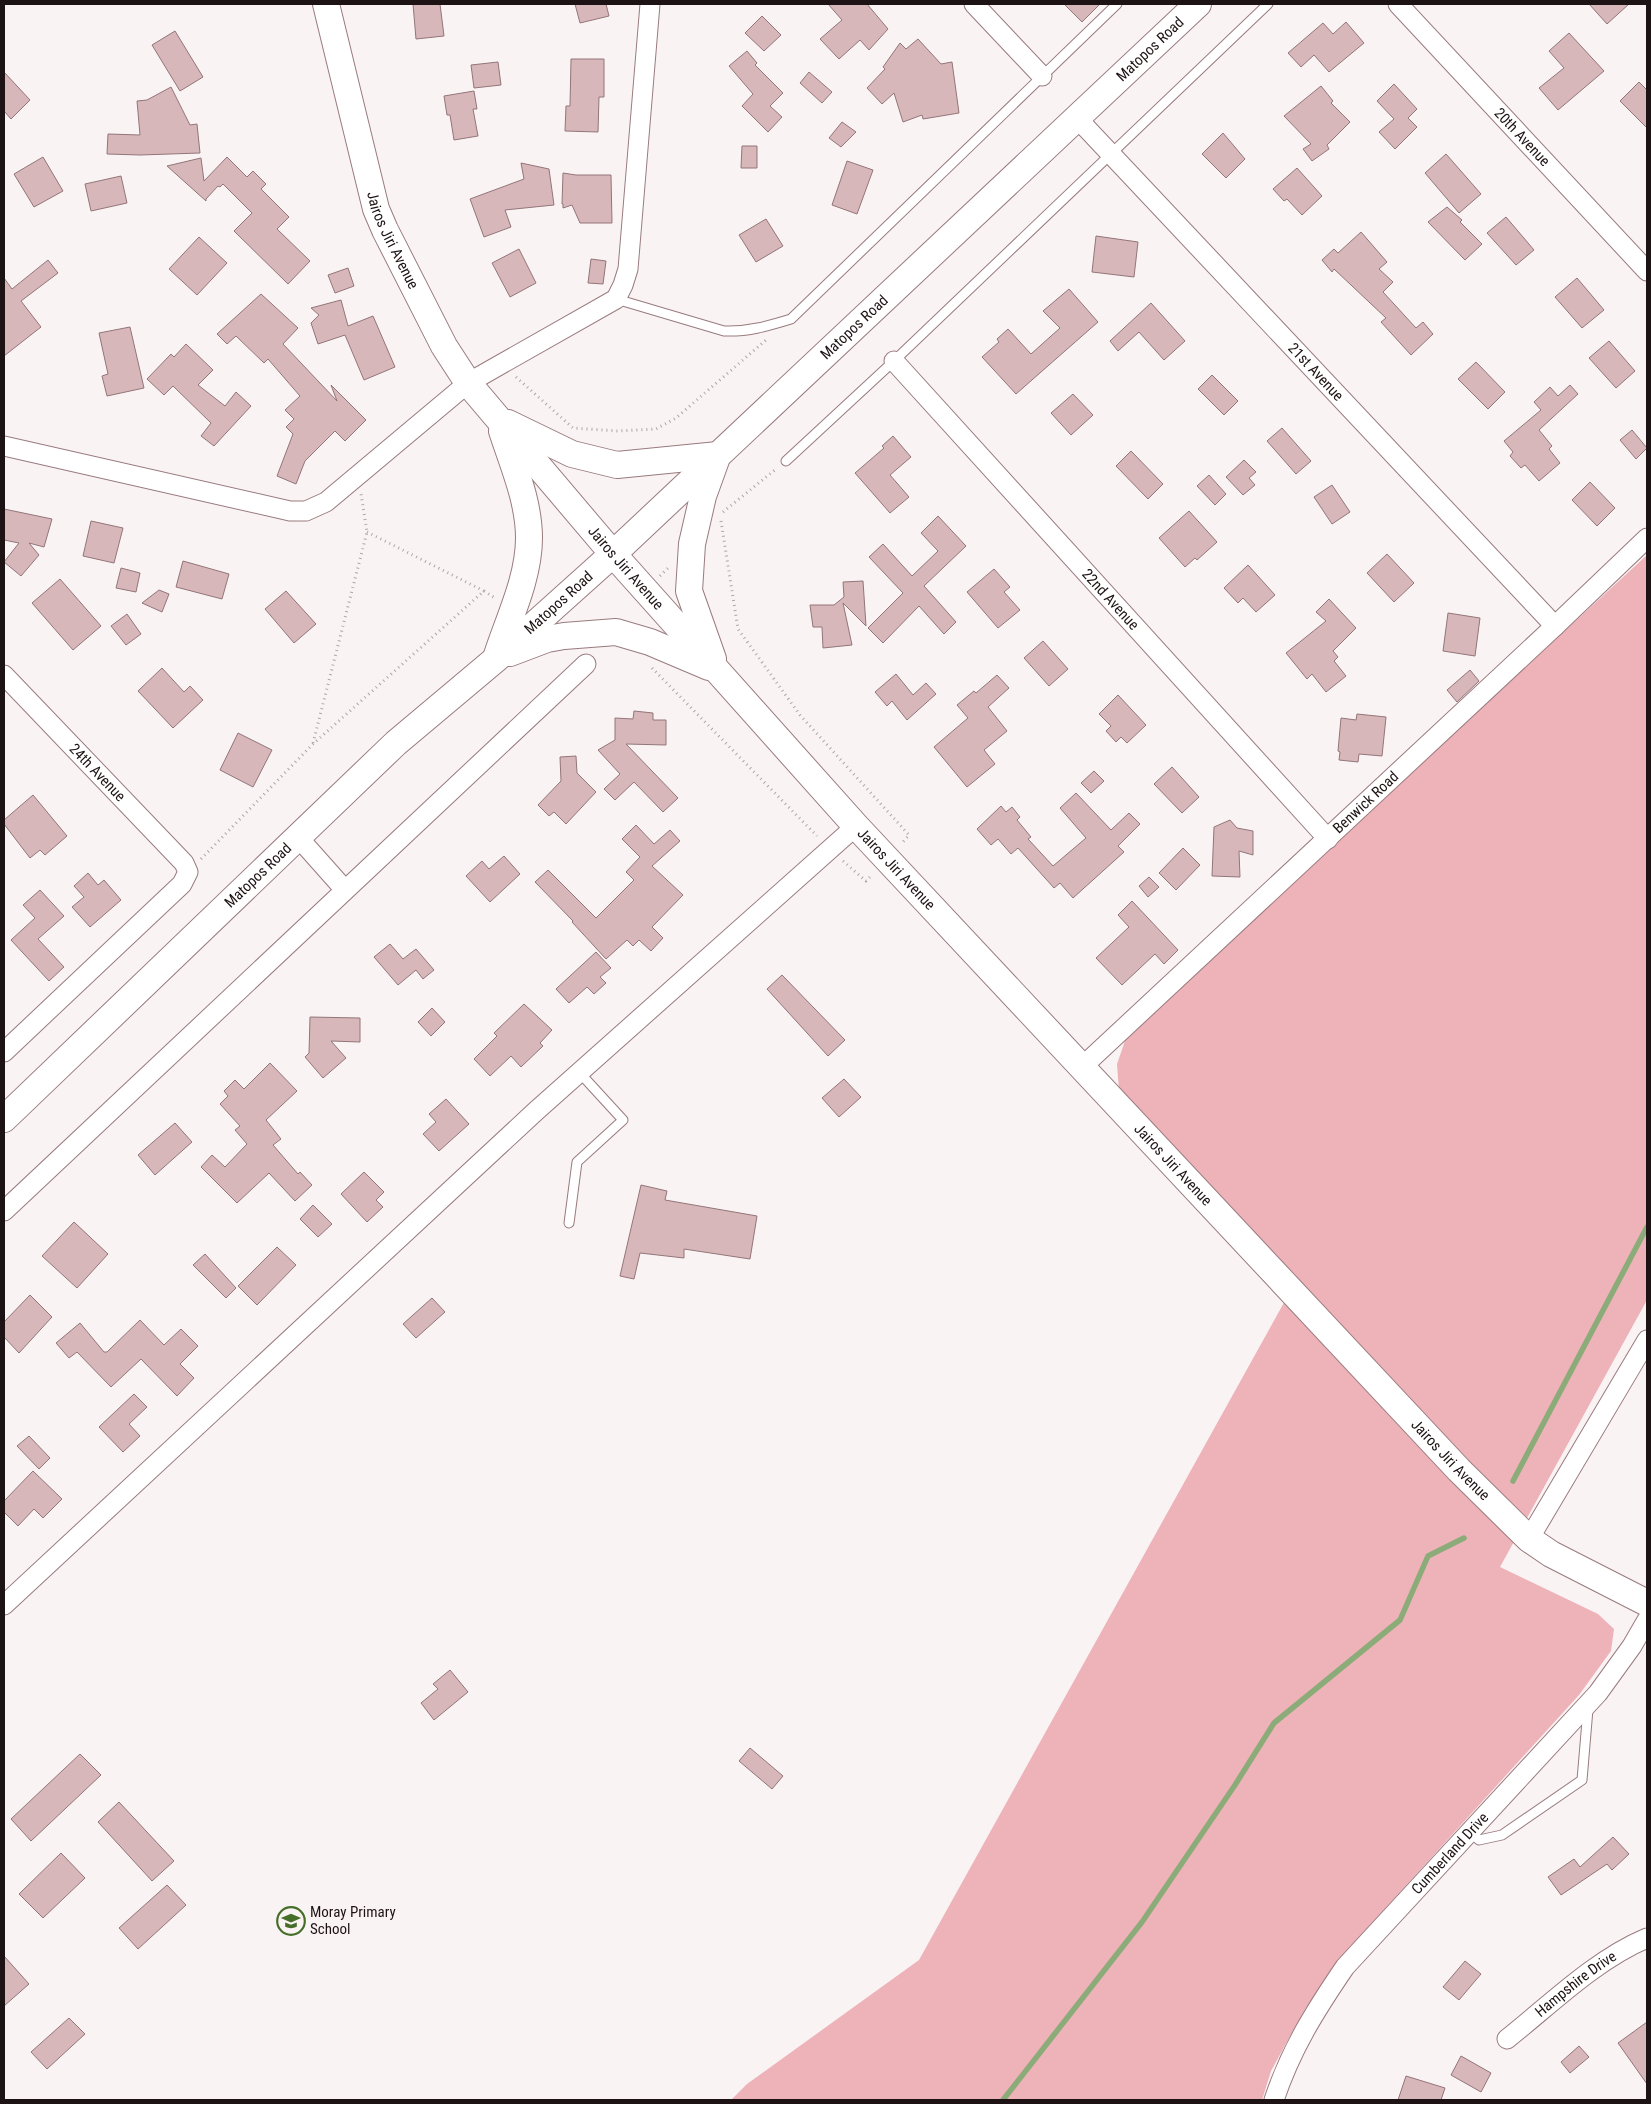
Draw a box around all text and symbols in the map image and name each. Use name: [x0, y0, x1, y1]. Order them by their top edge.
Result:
street label: Matopos Road: [1113, 13, 1187, 85]
street label: 20th Avenue: [1491, 104, 1554, 170]
street label: Jairos Jiri Avenue: [363, 190, 422, 292]
street label: Matopos Road: [817, 291, 892, 363]
street label: 21st Avenue: [1284, 339, 1347, 405]
street label: Jairos Jiri Avenue: [584, 522, 667, 613]
street label: 22nd Avenue: [1078, 565, 1143, 634]
street label: Matopos Road: [521, 567, 597, 638]
street label: 24th Avenue: [66, 740, 129, 805]
street label: Benwick Road: [1329, 768, 1402, 837]
street label: Jairos Jiri Avenue: [854, 824, 939, 914]
street label: Matopos Road: [221, 839, 295, 912]
street label: Jairos Jiri Avenue: [1130, 1120, 1216, 1209]
street label: Jairos Jiri Avenue: [1407, 1416, 1493, 1504]
street label: Cumberland Drive: [1408, 1809, 1492, 1898]
place label: Moray Primary School: [310, 1903, 396, 1938]
school or university icon: Moray Primary School: [276, 1906, 306, 1936]
street label: Hampshire Drive: [1531, 1947, 1619, 2021]

